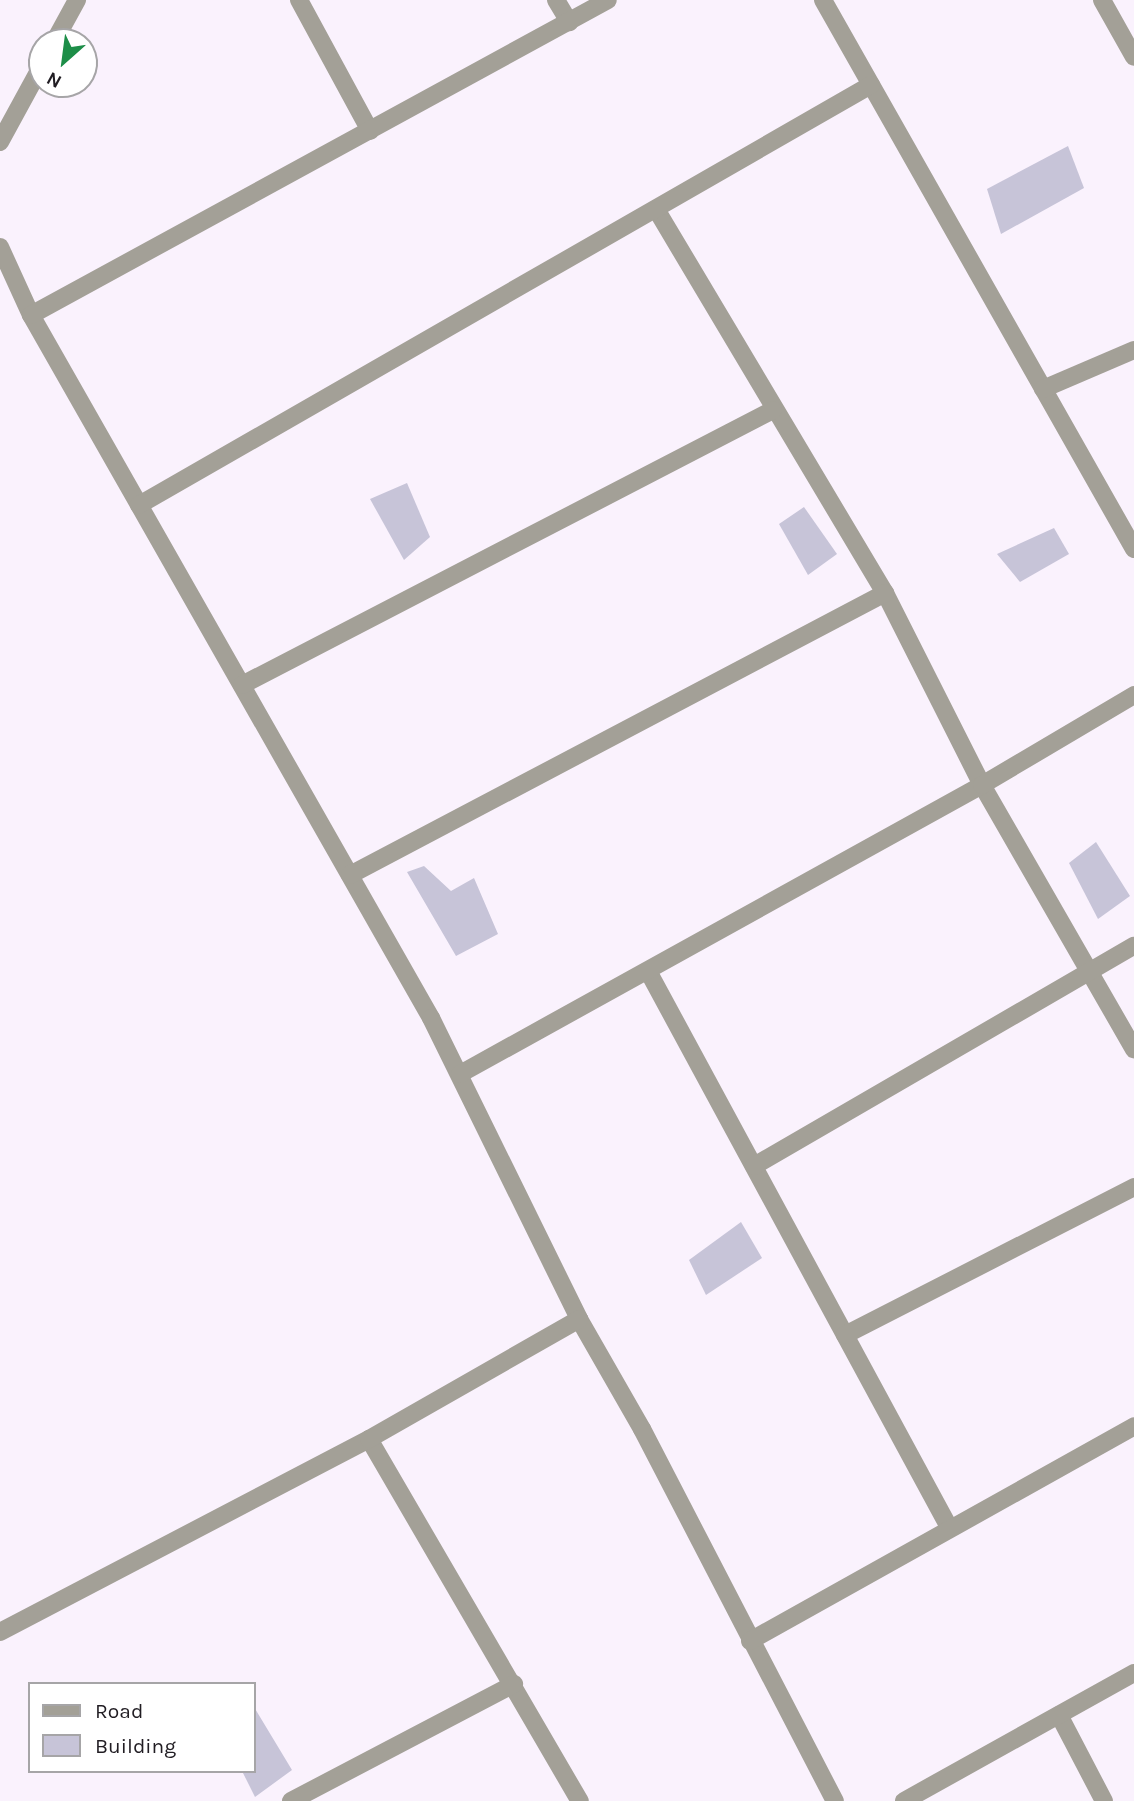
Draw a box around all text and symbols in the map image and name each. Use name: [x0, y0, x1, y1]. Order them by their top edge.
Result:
north arrow: [28, 28, 98, 98]
text: N: [43, 67, 65, 93]
legend: [28, 1682, 256, 1773]
text: Road: [95, 1699, 143, 1723]
text: Building: [95, 1734, 176, 1758]

